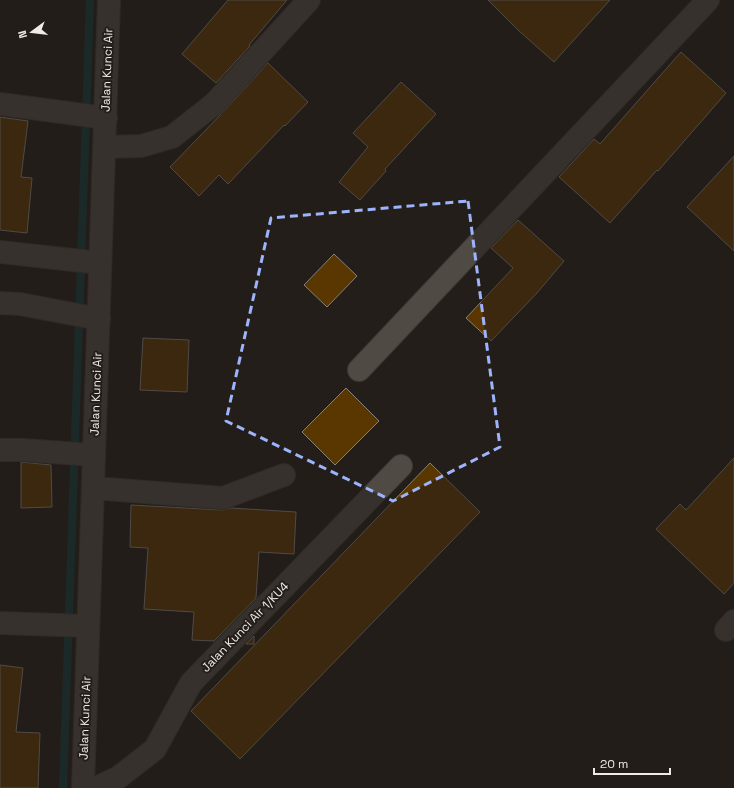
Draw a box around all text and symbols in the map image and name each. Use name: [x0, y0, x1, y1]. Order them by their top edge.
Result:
north arrow: [12, 12, 52, 52]
street label: Jalan Kunci Air: [98, 27, 116, 112]
text: N: [15, 29, 30, 40]
street label: Jalan Kunci Air: [87, 351, 105, 436]
street label: Jalan Kunci Air 1/KU4: [198, 578, 293, 675]
street label: Jalan Kunci Air: [76, 675, 94, 760]
scale bar: [594, 750, 670, 776]
text: 20 m: [600, 756, 628, 772]

